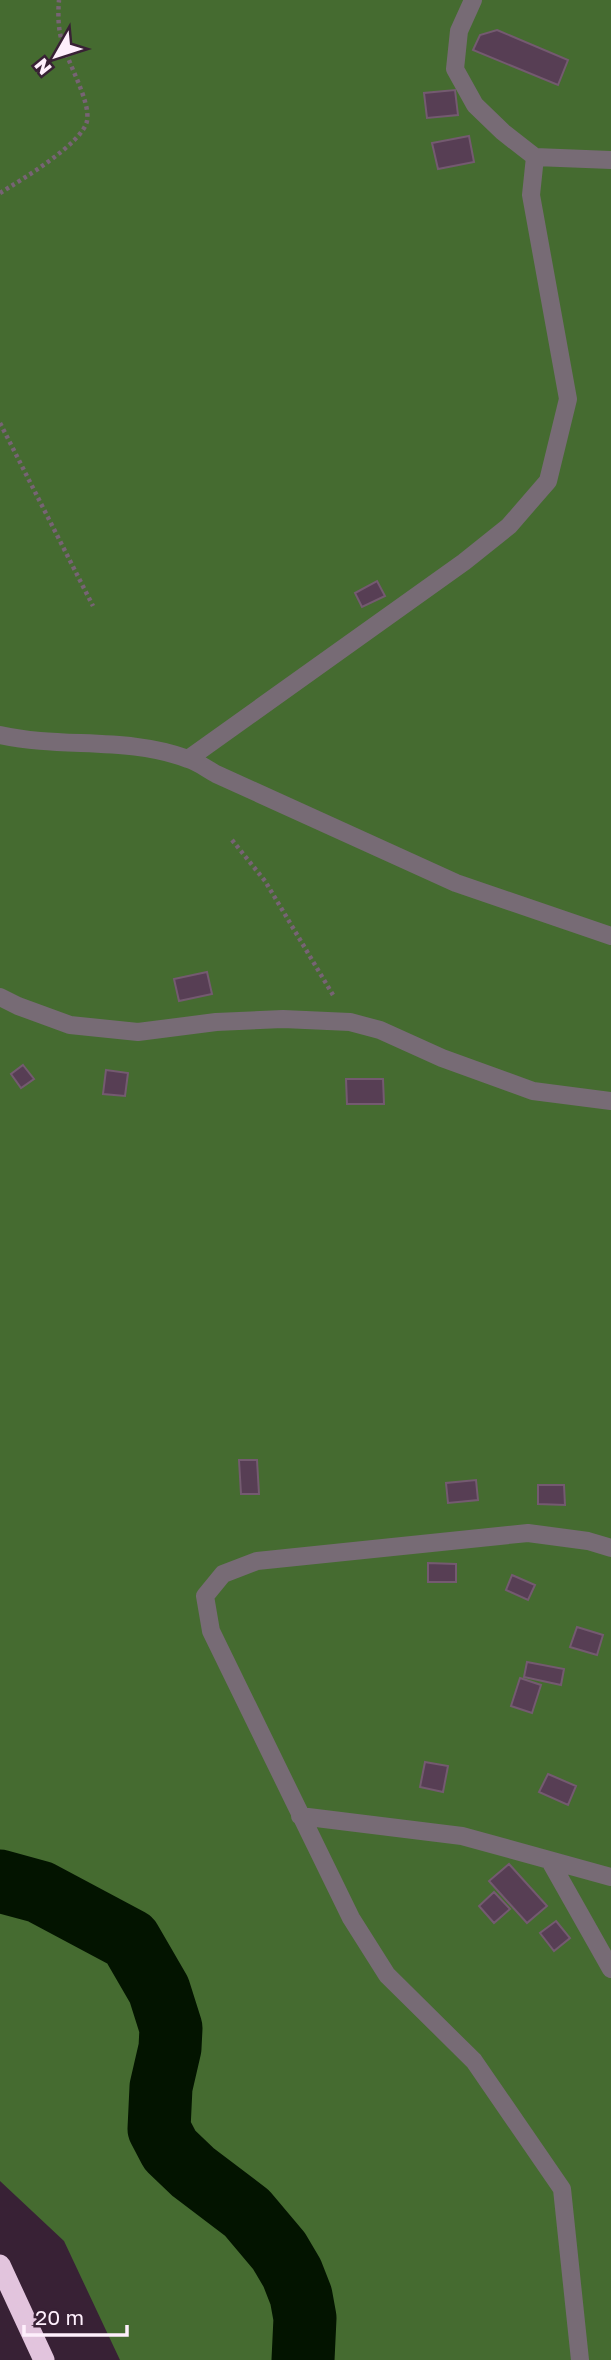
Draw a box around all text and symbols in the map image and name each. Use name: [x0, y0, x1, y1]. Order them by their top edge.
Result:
north arrow: [21, 21, 91, 91]
text: N: [29, 54, 56, 80]
scale bar: [24, 2294, 128, 2338]
text: 20 m: [35, 2304, 84, 2330]

